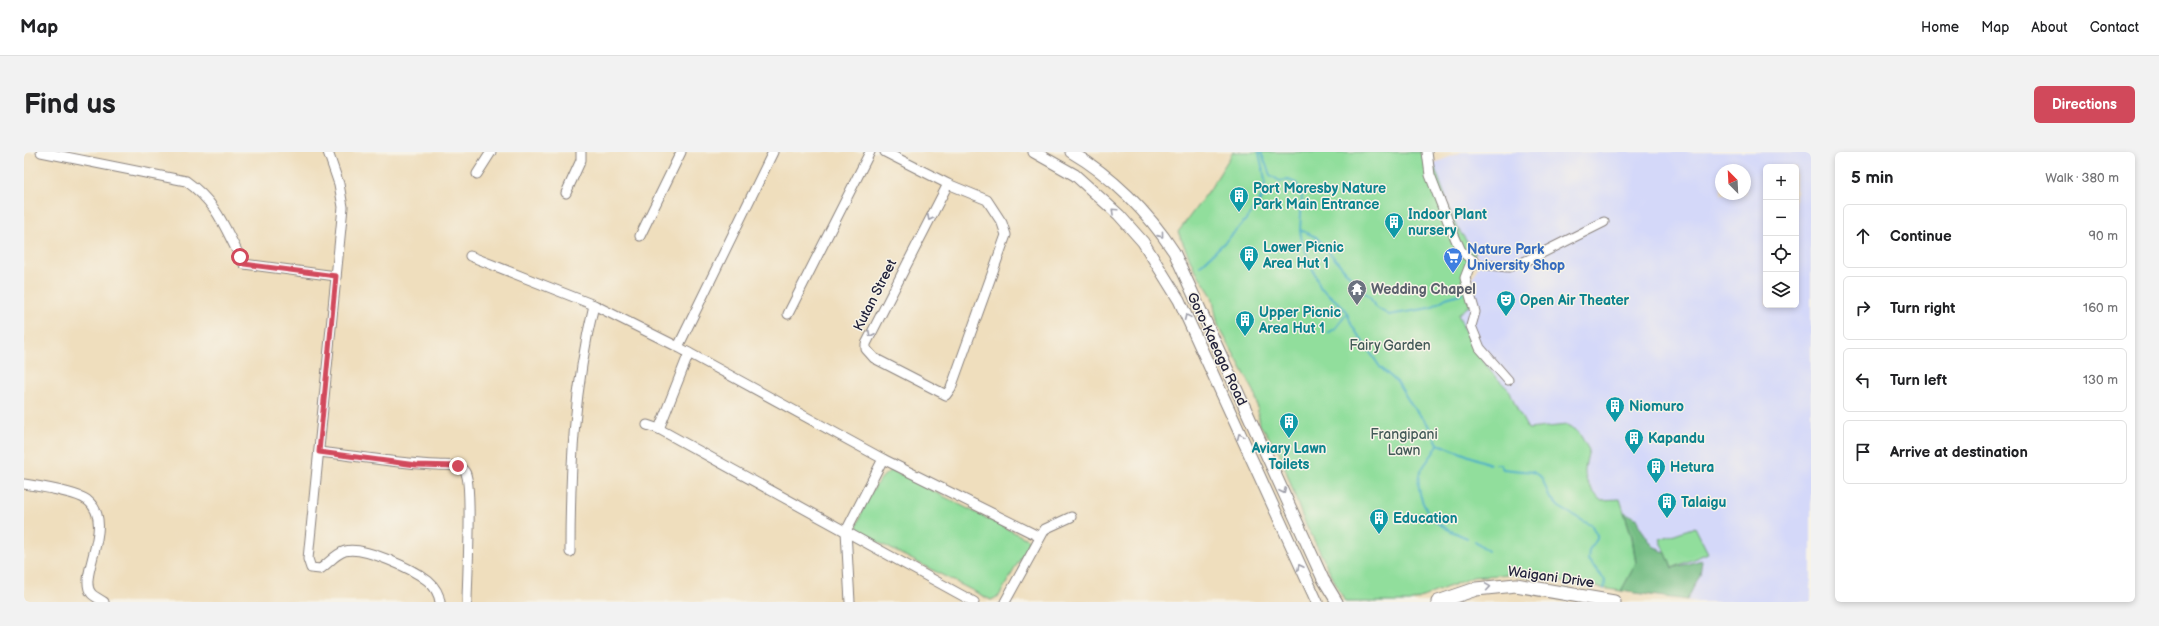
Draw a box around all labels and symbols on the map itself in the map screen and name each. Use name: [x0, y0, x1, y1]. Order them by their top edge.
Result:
north arrow: [1715, 164, 1751, 200]
place label: Port Moresby Nature Park Main Entrance: [1253, 180, 1386, 213]
building icon: Port Moresby Nature Park Main Entrance: [1228, 185, 1250, 213]
place label: Indoor Plant nursery: [1408, 206, 1487, 239]
one-way arrow: [1111, 208, 1119, 215]
building icon: Indoor Plant nursery: [1383, 211, 1405, 239]
one-way arrow: [927, 214, 935, 222]
one-way arrow: [1157, 230, 1164, 237]
place label: Lower Picnic Area Hut 1: [1262, 239, 1344, 272]
place label: Nature Park University Shop: [1467, 241, 1565, 274]
building icon: Lower Picnic Area Hut 1: [1238, 244, 1260, 272]
supermarket icon: Nature Park University Shop: [1442, 246, 1464, 274]
route start: [231, 248, 249, 266]
street label: Kutan Street: [850, 256, 901, 334]
temple icon: Wedding Chapel: [1346, 278, 1368, 306]
place label: Wedding Chapel: [1371, 281, 1476, 298]
theatre icon: Open Air Theater: [1495, 289, 1517, 317]
street label: Goro-Kaeaga Road: [1183, 290, 1251, 408]
place label: Open Air Theater: [1520, 292, 1629, 309]
place label: Upper Picnic Area Hut 1: [1258, 304, 1342, 337]
building icon: Upper Picnic Area Hut 1: [1234, 309, 1256, 337]
one-way arrow: [1184, 314, 1192, 322]
one-way arrow: [868, 330, 876, 337]
park label: Fairy Garden: [1349, 337, 1431, 354]
building icon: Niomuro: [1604, 395, 1626, 423]
place label: Niomuro: [1629, 398, 1684, 415]
building icon: Aviary Lawn Toilets: [1278, 411, 1300, 439]
park label: Frangipani Lawn: [1370, 426, 1438, 459]
building icon: Kapandu: [1623, 427, 1645, 455]
place label: Kapandu: [1648, 430, 1705, 447]
one-way arrow: [1237, 432, 1245, 440]
place label: Aviary Lawn Toilets: [1251, 440, 1327, 473]
building icon: Hetura: [1645, 456, 1667, 484]
route end: [449, 457, 467, 475]
place label: Hetura: [1670, 459, 1714, 476]
one-way arrow: [1278, 486, 1286, 494]
building icon: Talaigu: [1656, 491, 1678, 519]
place label: Talaigu: [1681, 494, 1726, 511]
building icon: Education: [1368, 507, 1390, 535]
place label: Education: [1393, 510, 1458, 527]
street label: Waigani Drive: [1507, 563, 1595, 591]
one-way arrow: [1297, 564, 1305, 571]
one-way arrow: [1485, 583, 1492, 592]

